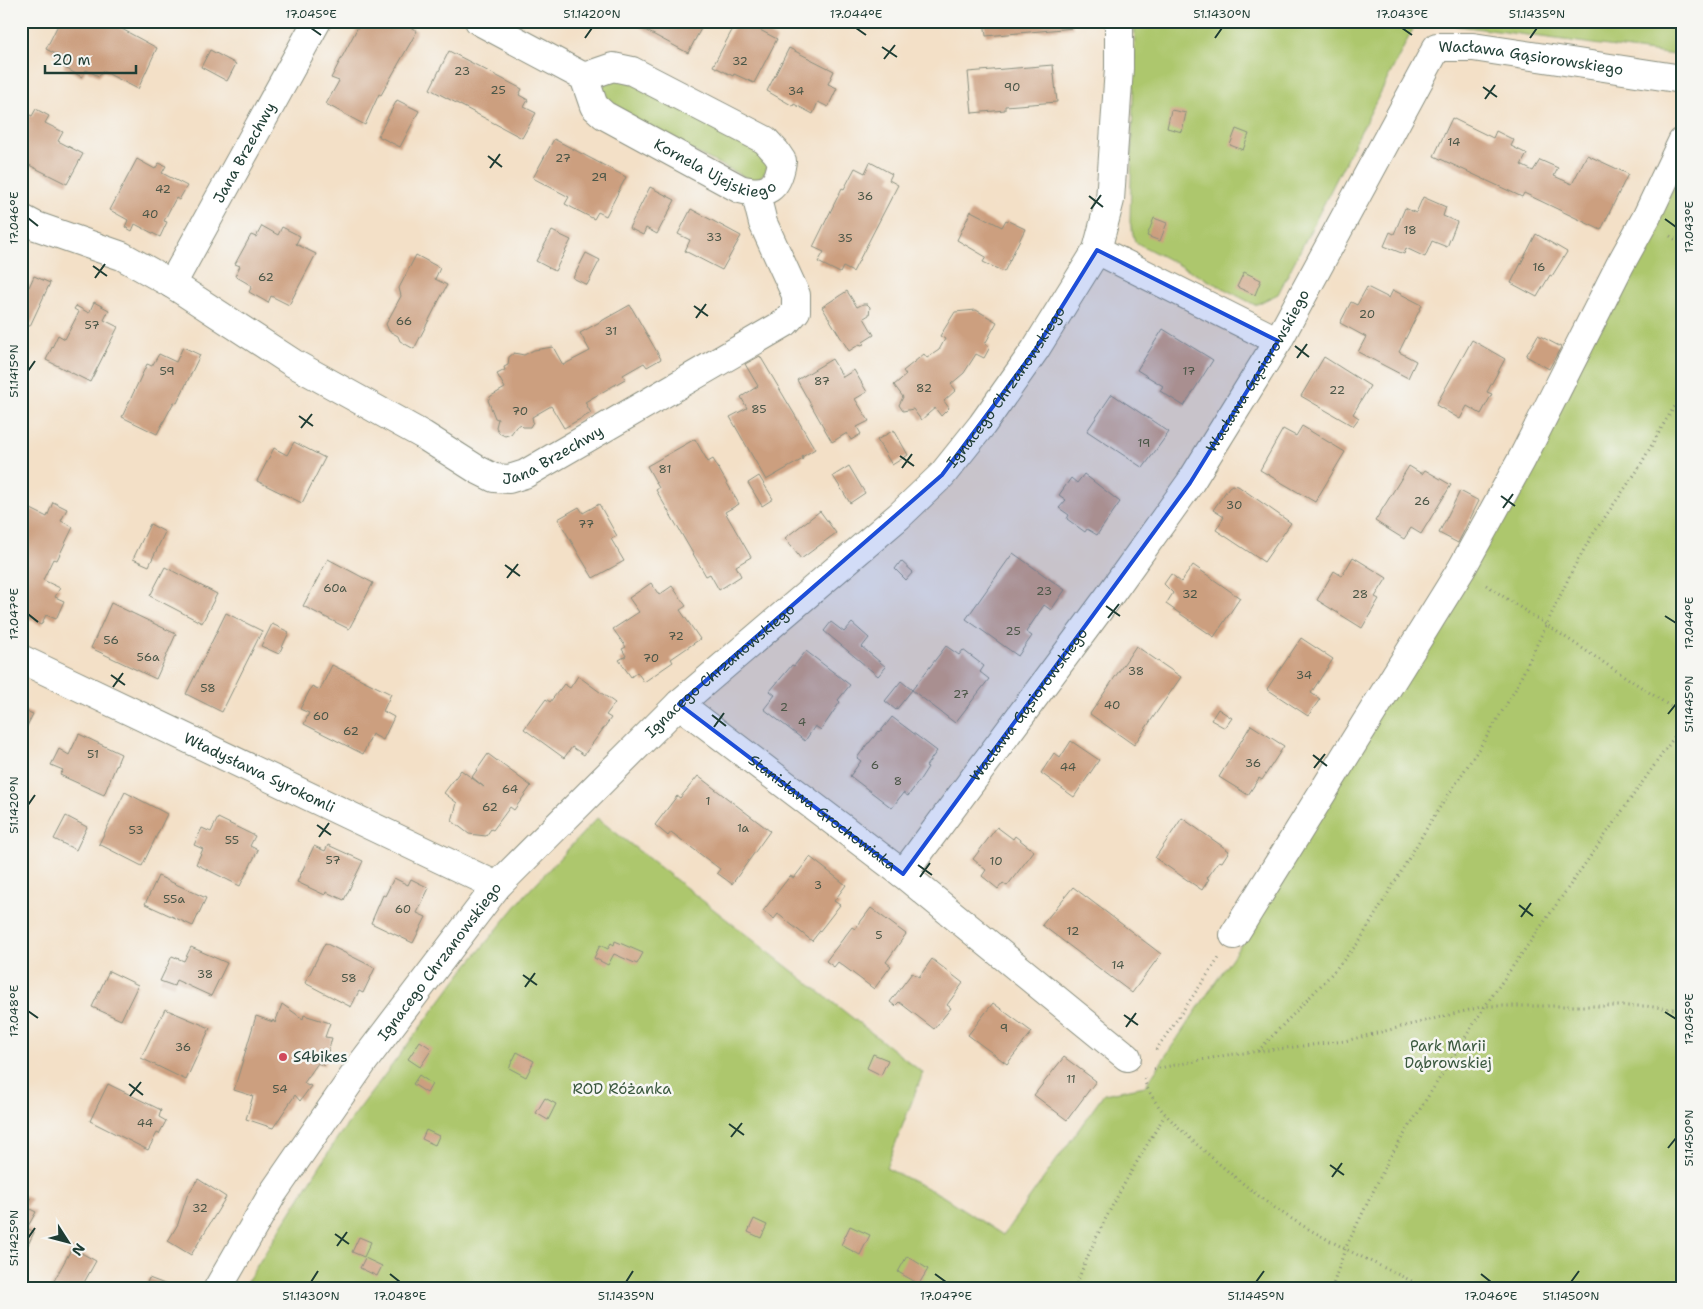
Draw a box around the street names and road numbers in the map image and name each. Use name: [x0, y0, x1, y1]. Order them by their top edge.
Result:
street label: Wacława Gąsiorowskiego: [1438, 37, 1625, 80]
street label: Jana Brzechwy: [209, 99, 280, 207]
street label: Kornela Ujejskiego: [650, 134, 781, 202]
street label: Wacława Gąsiorowskiego: [1201, 286, 1314, 456]
street label: Ignacego Chrzanowskiego: [942, 302, 1070, 472]
street label: Jana Brzechwy: [502, 421, 607, 489]
street label: Ignacego Chrzanowskiego: [641, 599, 799, 742]
street label: Wacława Gąsiorowskiego: [965, 624, 1092, 785]
street label: Władysława Syrokomli: [180, 728, 338, 817]
street label: Stanisława Grochowiaka: [744, 750, 901, 876]
street label: Ignacego Chrzanowskiego: [373, 878, 506, 1045]

